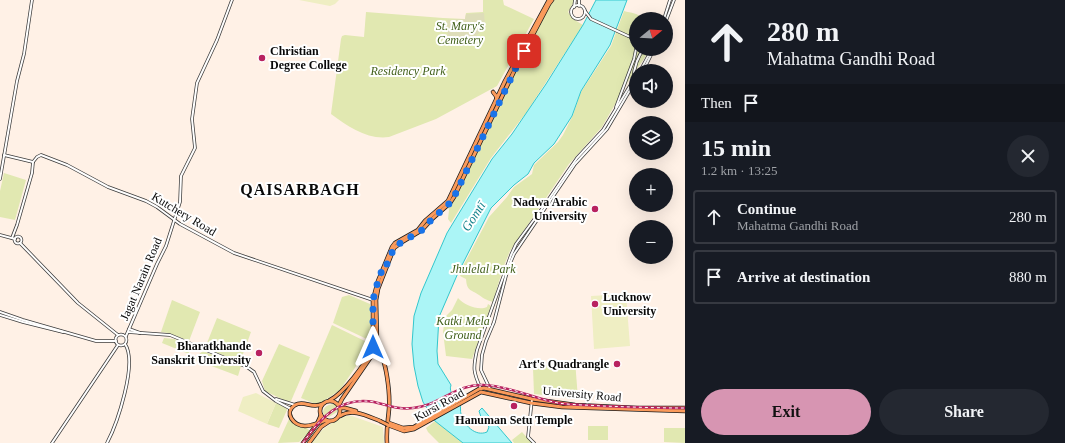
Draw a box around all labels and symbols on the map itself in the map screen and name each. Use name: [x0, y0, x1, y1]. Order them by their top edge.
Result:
north arrow: [629, 12, 673, 56]
park label: St. Mary's Cemetery: [436, 19, 485, 47]
pin: [507, 34, 541, 68]
place label: Christian Degree College: [270, 44, 347, 72]
marker: Christian Degree College: [257, 53, 267, 63]
park label: Residency Park: [370, 64, 446, 78]
district label: QAISARBAGH: [240, 181, 360, 198]
street label: Kutchery Road: [149, 189, 219, 239]
place label: Nadwa Arabic University: [513, 195, 588, 223]
water label: Gomtī: [458, 197, 489, 234]
marker: Nadwa Arabic University: [590, 204, 600, 214]
street label: Jagat Narain Road: [117, 235, 165, 323]
park label: Jhulelal Park: [451, 262, 516, 276]
place label: Lucknow University: [603, 290, 656, 318]
marker: Lucknow University: [590, 299, 600, 309]
park label: Katki Mela Ground: [435, 314, 490, 342]
position arrow: [352, 326, 394, 368]
place label: Bharatkhande Sanskrit University: [151, 339, 252, 367]
marker: Bharatkhande Sanskrit University: [254, 348, 264, 358]
place label: Art's Quadrangle: [519, 357, 610, 371]
marker: Art's Quadrangle: [612, 359, 622, 369]
street label: University Road: [542, 384, 622, 404]
street label: Kursi Road: [412, 386, 466, 424]
marker: Hanuman Setu Temple: [509, 401, 519, 411]
place label: Hanuman Setu Temple: [455, 413, 573, 427]

